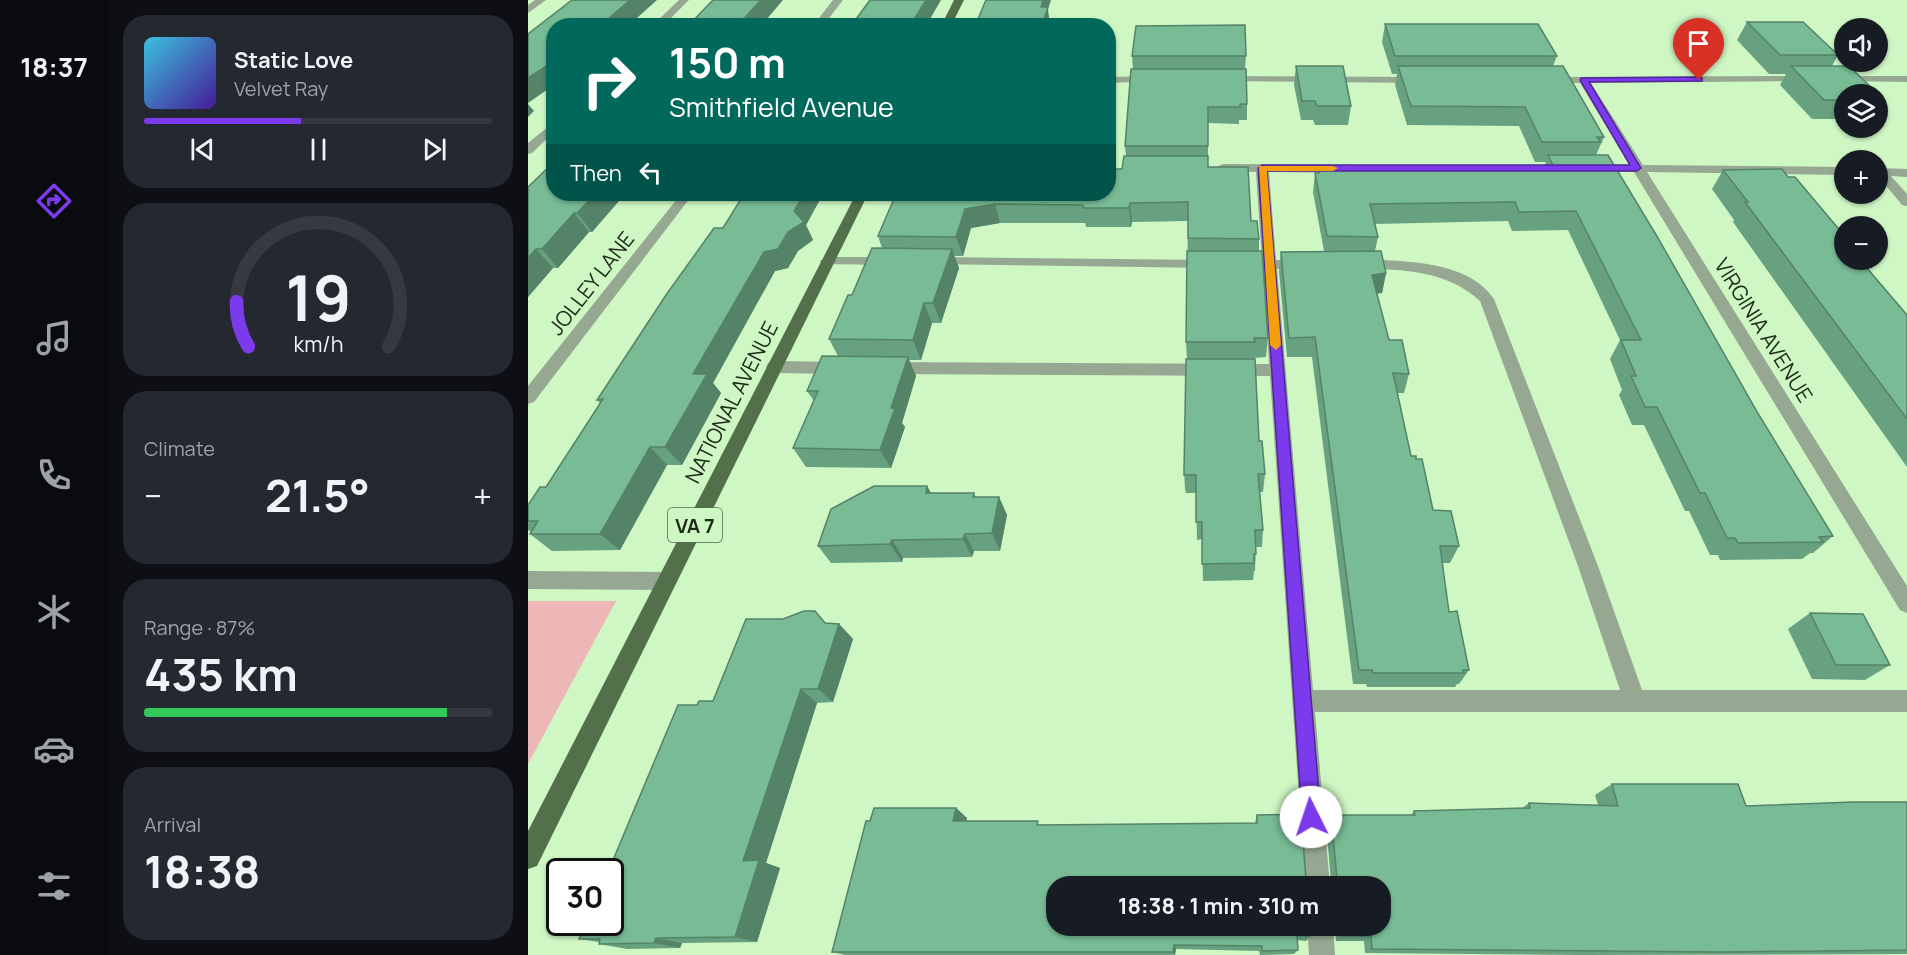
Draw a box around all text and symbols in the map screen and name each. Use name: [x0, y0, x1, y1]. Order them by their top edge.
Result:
pin: [1673, 18, 1724, 80]
map controls: [1834, 18, 1888, 270]
button: sound: [1834, 18, 1888, 72]
icon: arrive: [1682, 27, 1715, 60]
text: 150 m: [669, 33, 786, 91]
icon: right: [570, 42, 648, 120]
text: Static Love: [234, 45, 353, 75]
text: 18:37: [20, 48, 88, 85]
text: Velvet Ray: [234, 75, 328, 102]
button: layers: [1834, 84, 1888, 138]
text: Smithfield Avenue: [669, 88, 894, 125]
icon: previous: [186, 133, 219, 166]
icon: pause: [302, 133, 335, 166]
icon: next: [418, 133, 451, 166]
button: +: [1834, 150, 1888, 204]
icon: left: [634, 156, 667, 189]
text: Then: [570, 158, 622, 188]
icon: directions: [33, 180, 75, 222]
button: −: [1834, 216, 1888, 270]
street label: JOLLEY LANE: [542, 226, 640, 340]
street label: VIRGINIA AVENUE: [1708, 253, 1820, 407]
text: 19: [285, 254, 351, 340]
street label: NATIONAL AVENUE: [678, 316, 784, 488]
icon: music: [33, 317, 75, 359]
text: km/h: [293, 329, 343, 358]
text: Climate: [144, 435, 215, 462]
icon: phone: [33, 454, 75, 496]
text: 21.5°: [265, 464, 370, 526]
text: −: [144, 473, 162, 518]
text: +: [473, 473, 492, 518]
road number: VA 7: [668, 508, 722, 542]
icon: climate: [33, 591, 75, 633]
text: Range · 87%: [144, 614, 255, 641]
text: 435 km: [144, 643, 298, 705]
icon: car: [33, 728, 75, 770]
position arrow: [1279, 785, 1343, 849]
text: Arrival: [144, 811, 201, 838]
text: 18:38: [144, 840, 260, 902]
speed limit sign: 30: [546, 858, 624, 936]
icon: filters: [33, 865, 75, 907]
text: 18:38 · 1 min · 310 m: [1118, 891, 1319, 921]

